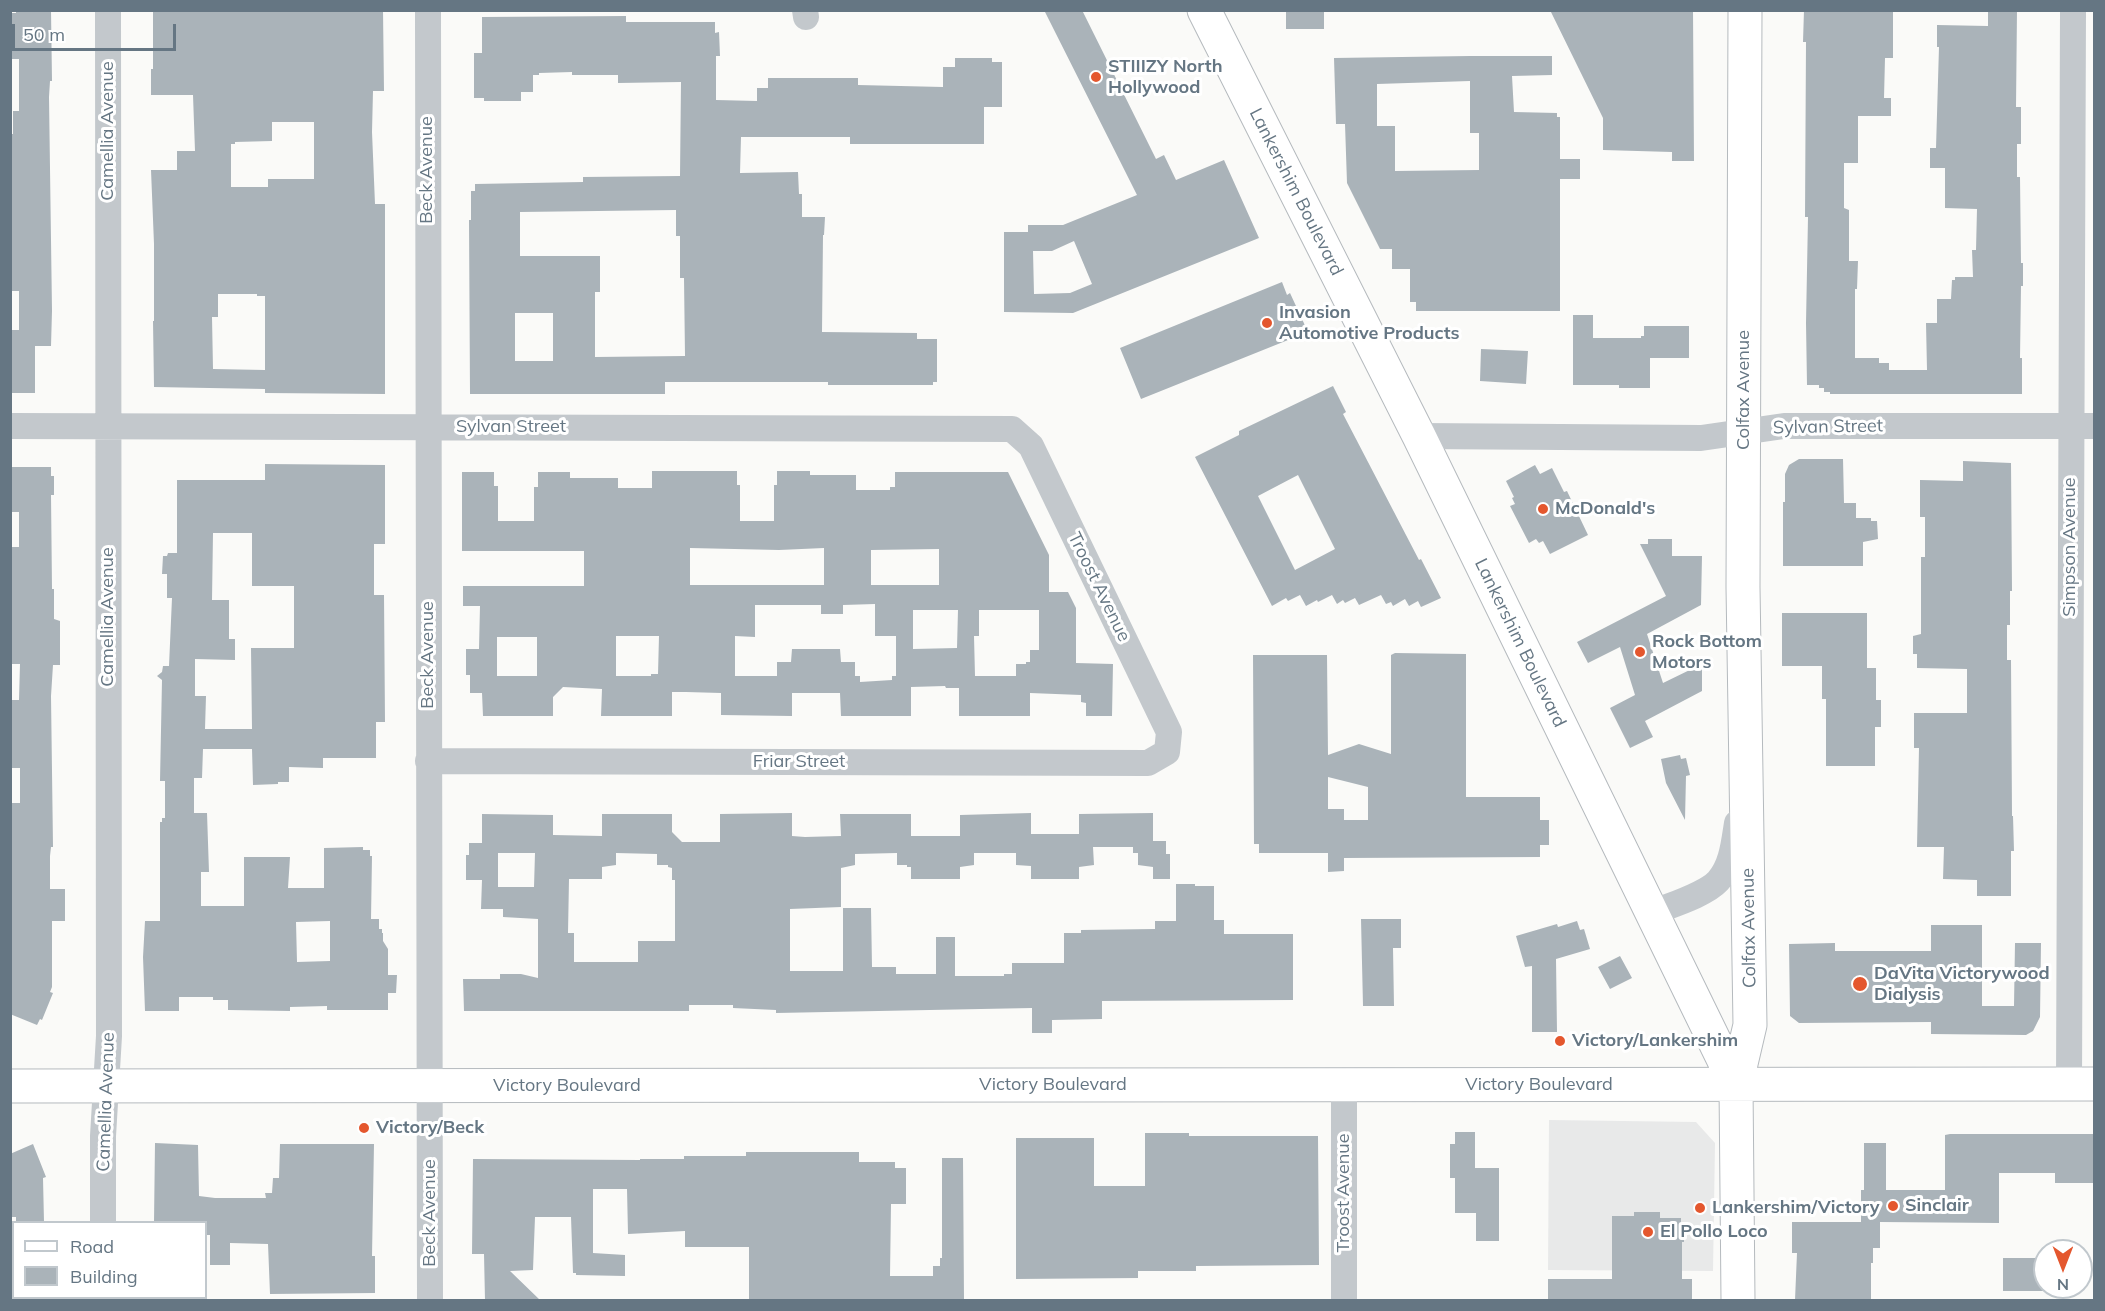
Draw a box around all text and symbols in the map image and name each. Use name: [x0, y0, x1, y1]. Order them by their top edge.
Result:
scale bar: [15, 12, 178, 50]
text: 50 m: [23, 23, 65, 46]
place label: STIIIZY North Hollywood: [1108, 56, 1223, 98]
street label: Camellia Avenue: [97, 61, 119, 201]
marker: STIIIZY North Hollywood: [1089, 70, 1103, 84]
street label: Lankershim Boulevard: [1244, 105, 1348, 279]
street label: Beck Avenue: [416, 116, 438, 224]
place label: Invasion Automotive Products: [1279, 302, 1460, 344]
marker: Invasion Automotive Products: [1260, 316, 1274, 330]
street label: Colfax Avenue: [1733, 330, 1755, 450]
street label: Sylvan Street: [1773, 415, 1883, 439]
street label: Sylvan Street: [456, 416, 566, 438]
street label: Simpson Avenue: [2059, 477, 2081, 617]
place label: McDonald's: [1555, 498, 1655, 520]
marker: McDonald's: [1536, 502, 1550, 516]
street label: Troost Avenue: [1063, 529, 1135, 645]
street label: Camellia Avenue: [97, 547, 119, 687]
street label: Lankershim Boulevard: [1470, 555, 1570, 731]
street label: Beck Avenue: [417, 601, 439, 709]
place label: Rock Bottom Motors: [1652, 631, 1762, 674]
marker: Rock Bottom Motors: [1633, 645, 1647, 659]
street label: Friar Street: [753, 751, 845, 773]
street label: Colfax Avenue: [1737, 868, 1761, 988]
place label: DaVita Victorywood Dialysis: [1874, 963, 2050, 1006]
marker: DaVita Victorywood Dialysis: [1851, 975, 1869, 993]
place label: Victory/Lankershim: [1572, 1030, 1738, 1052]
street label: Camellia Avenue: [93, 1032, 119, 1172]
marker: Victory/Lankershim: [1553, 1034, 1567, 1048]
street label: Victory Boulevard: [979, 1074, 1127, 1096]
street label: Victory Boulevard: [1465, 1074, 1613, 1096]
street label: Victory Boulevard: [493, 1075, 641, 1097]
place label: Victory/Beck: [376, 1117, 484, 1139]
marker: Victory/Beck: [357, 1121, 371, 1135]
street label: Troost Avenue: [1333, 1133, 1355, 1253]
street label: Beck Avenue: [419, 1159, 441, 1267]
place label: Sinclair: [1905, 1195, 1969, 1217]
place label: Lankershim/Victory: [1712, 1197, 1879, 1219]
marker: Sinclair: [1886, 1199, 1900, 1213]
marker: Lankershim/Victory: [1693, 1201, 1707, 1215]
legend: [12, 1221, 207, 1299]
place label: El Pollo Loco: [1660, 1221, 1768, 1243]
marker: El Pollo Loco: [1641, 1225, 1655, 1239]
text: Road: [70, 1235, 114, 1258]
north arrow: [2033, 1239, 2093, 1299]
text: Building: [70, 1265, 138, 1288]
text: N: [2057, 1275, 2069, 1295]

